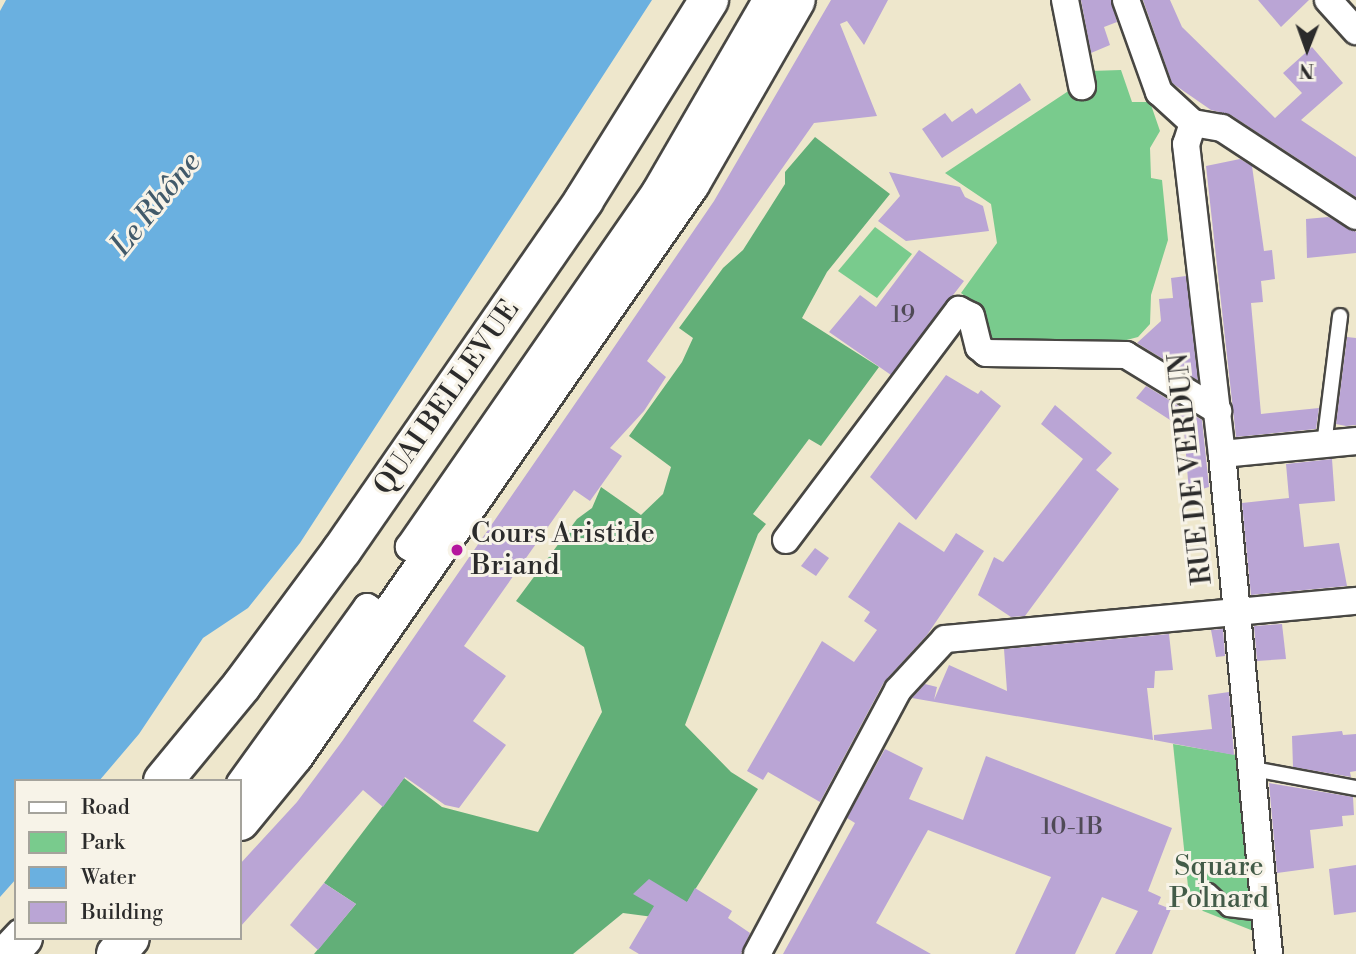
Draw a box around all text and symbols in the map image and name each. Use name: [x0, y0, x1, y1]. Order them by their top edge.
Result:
north arrow: [1272, 14, 1342, 84]
text: N: [1299, 58, 1314, 82]
water label: Le Rhône: [104, 145, 208, 263]
street label: QUAI BELLEVUE: [367, 294, 527, 502]
house number: 19: [891, 302, 915, 330]
street label: RUE DE VERDUN: [1162, 352, 1220, 586]
place label: Cours Aristide Briand: [471, 517, 655, 583]
marker: Cours Aristide Briand: [449, 542, 465, 558]
legend: [14, 779, 242, 940]
text: Road: [81, 795, 130, 821]
house number: 10-1B: [1041, 814, 1103, 842]
text: Park: [81, 830, 125, 856]
park label: Square Polnard: [1169, 850, 1269, 916]
text: Water: [81, 865, 136, 891]
text: Building: [81, 900, 163, 926]

